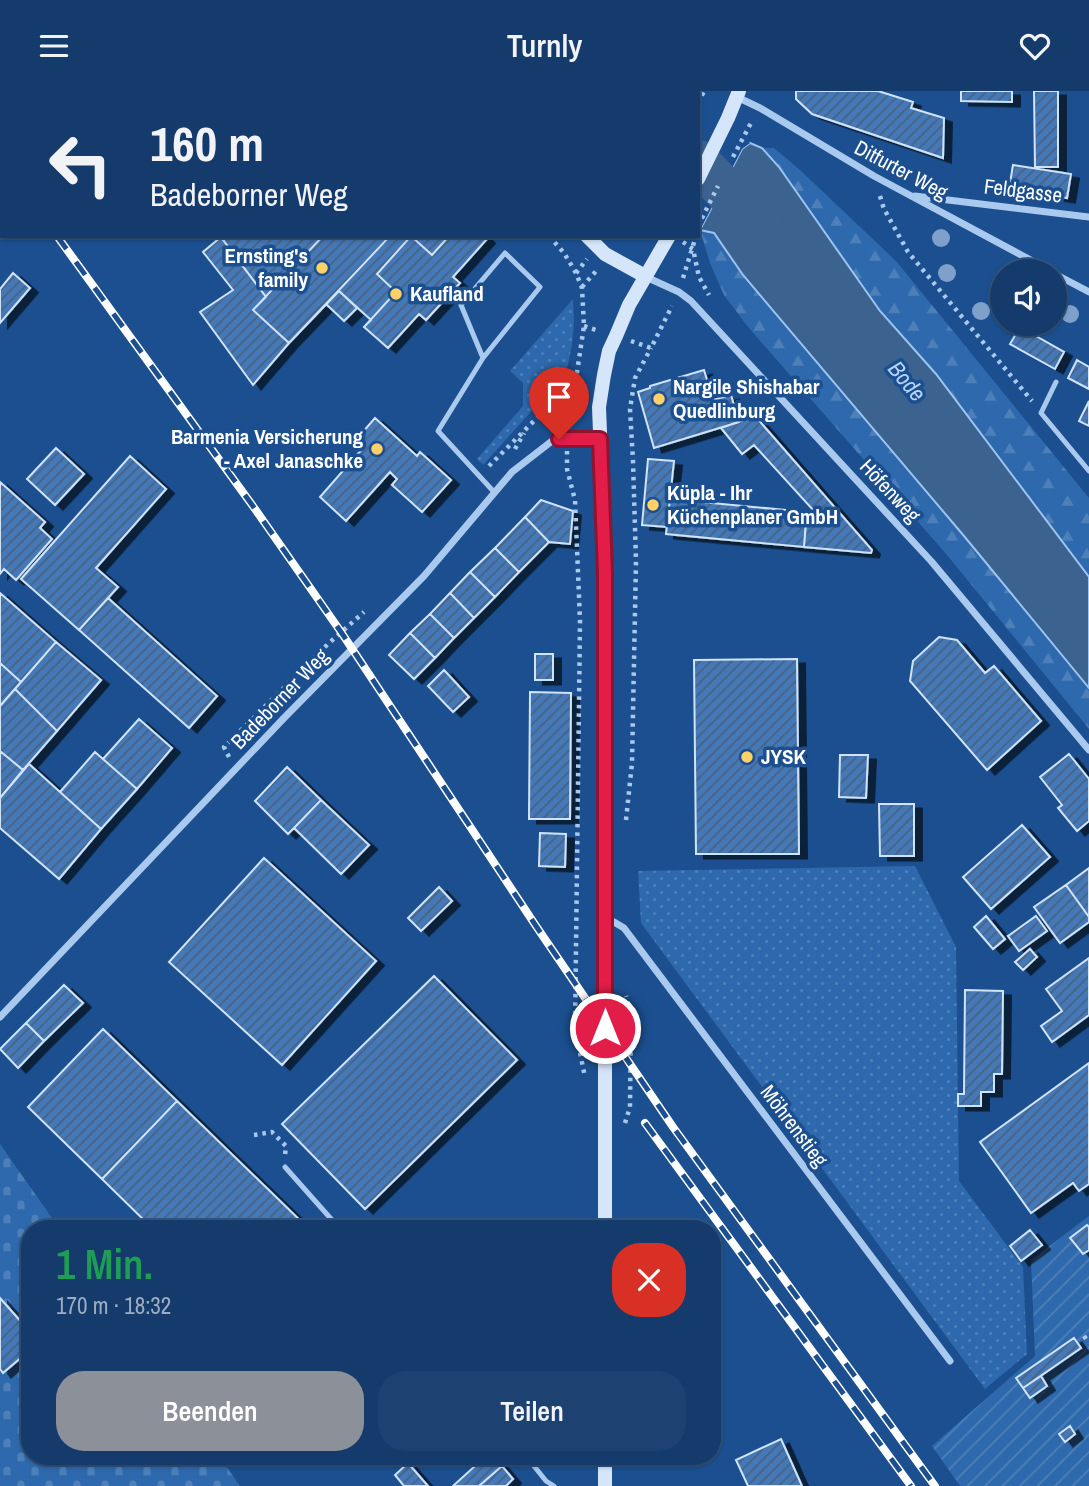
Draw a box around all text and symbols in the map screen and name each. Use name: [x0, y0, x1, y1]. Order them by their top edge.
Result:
text: Turnly: [507, 24, 582, 67]
icon: menu: [35, 27, 73, 65]
icon: heart: [1016, 27, 1054, 65]
text: 160 m: [150, 110, 264, 176]
icon: left: [35, 119, 126, 210]
street label: Ditfurter Weg: [849, 133, 953, 207]
street label: Feldgasse: [982, 171, 1064, 210]
text: Badeborner Weg: [150, 173, 348, 216]
place label: Ernsting's family: [224, 241, 308, 294]
map controls: [990, 259, 1067, 336]
button: sound: [990, 259, 1067, 336]
marker: Ernsting's family: [314, 260, 330, 276]
place label: Kaufland: [410, 279, 484, 308]
marker: Kaufland: [388, 286, 404, 302]
water label: Bode: [881, 354, 933, 408]
pin: [529, 367, 589, 439]
place label: Nargile Shishabar Quedlinburg: [673, 372, 820, 425]
icon: arrive: [540, 378, 578, 416]
marker: Nargile Shishabar Quedlinburg: [651, 391, 667, 407]
place label: Barmenia Versicherung - Axel Janaschke: [171, 422, 363, 475]
marker: Barmenia Versicherung - Axel Janaschke: [369, 441, 385, 457]
street label: Höfenweg: [853, 452, 928, 529]
place label: Küpla - Ihr Küchenplaner GmbH: [667, 478, 838, 531]
marker: Küpla - Ihr Küchenplaner GmbH: [645, 497, 661, 513]
street label: Badeborner Weg: [224, 642, 335, 755]
place label: JYSK: [761, 742, 807, 771]
marker: JYSK: [739, 749, 755, 765]
position arrow: [568, 991, 642, 1065]
street label: Möhrenstieg: [754, 1079, 835, 1173]
text: 1 Min.: [56, 1236, 153, 1292]
button: close: [612, 1243, 686, 1317]
text: 170 m · 18:32: [56, 1290, 171, 1321]
button: Beenden: [56, 1371, 364, 1451]
button: Teilen: [378, 1371, 686, 1451]

